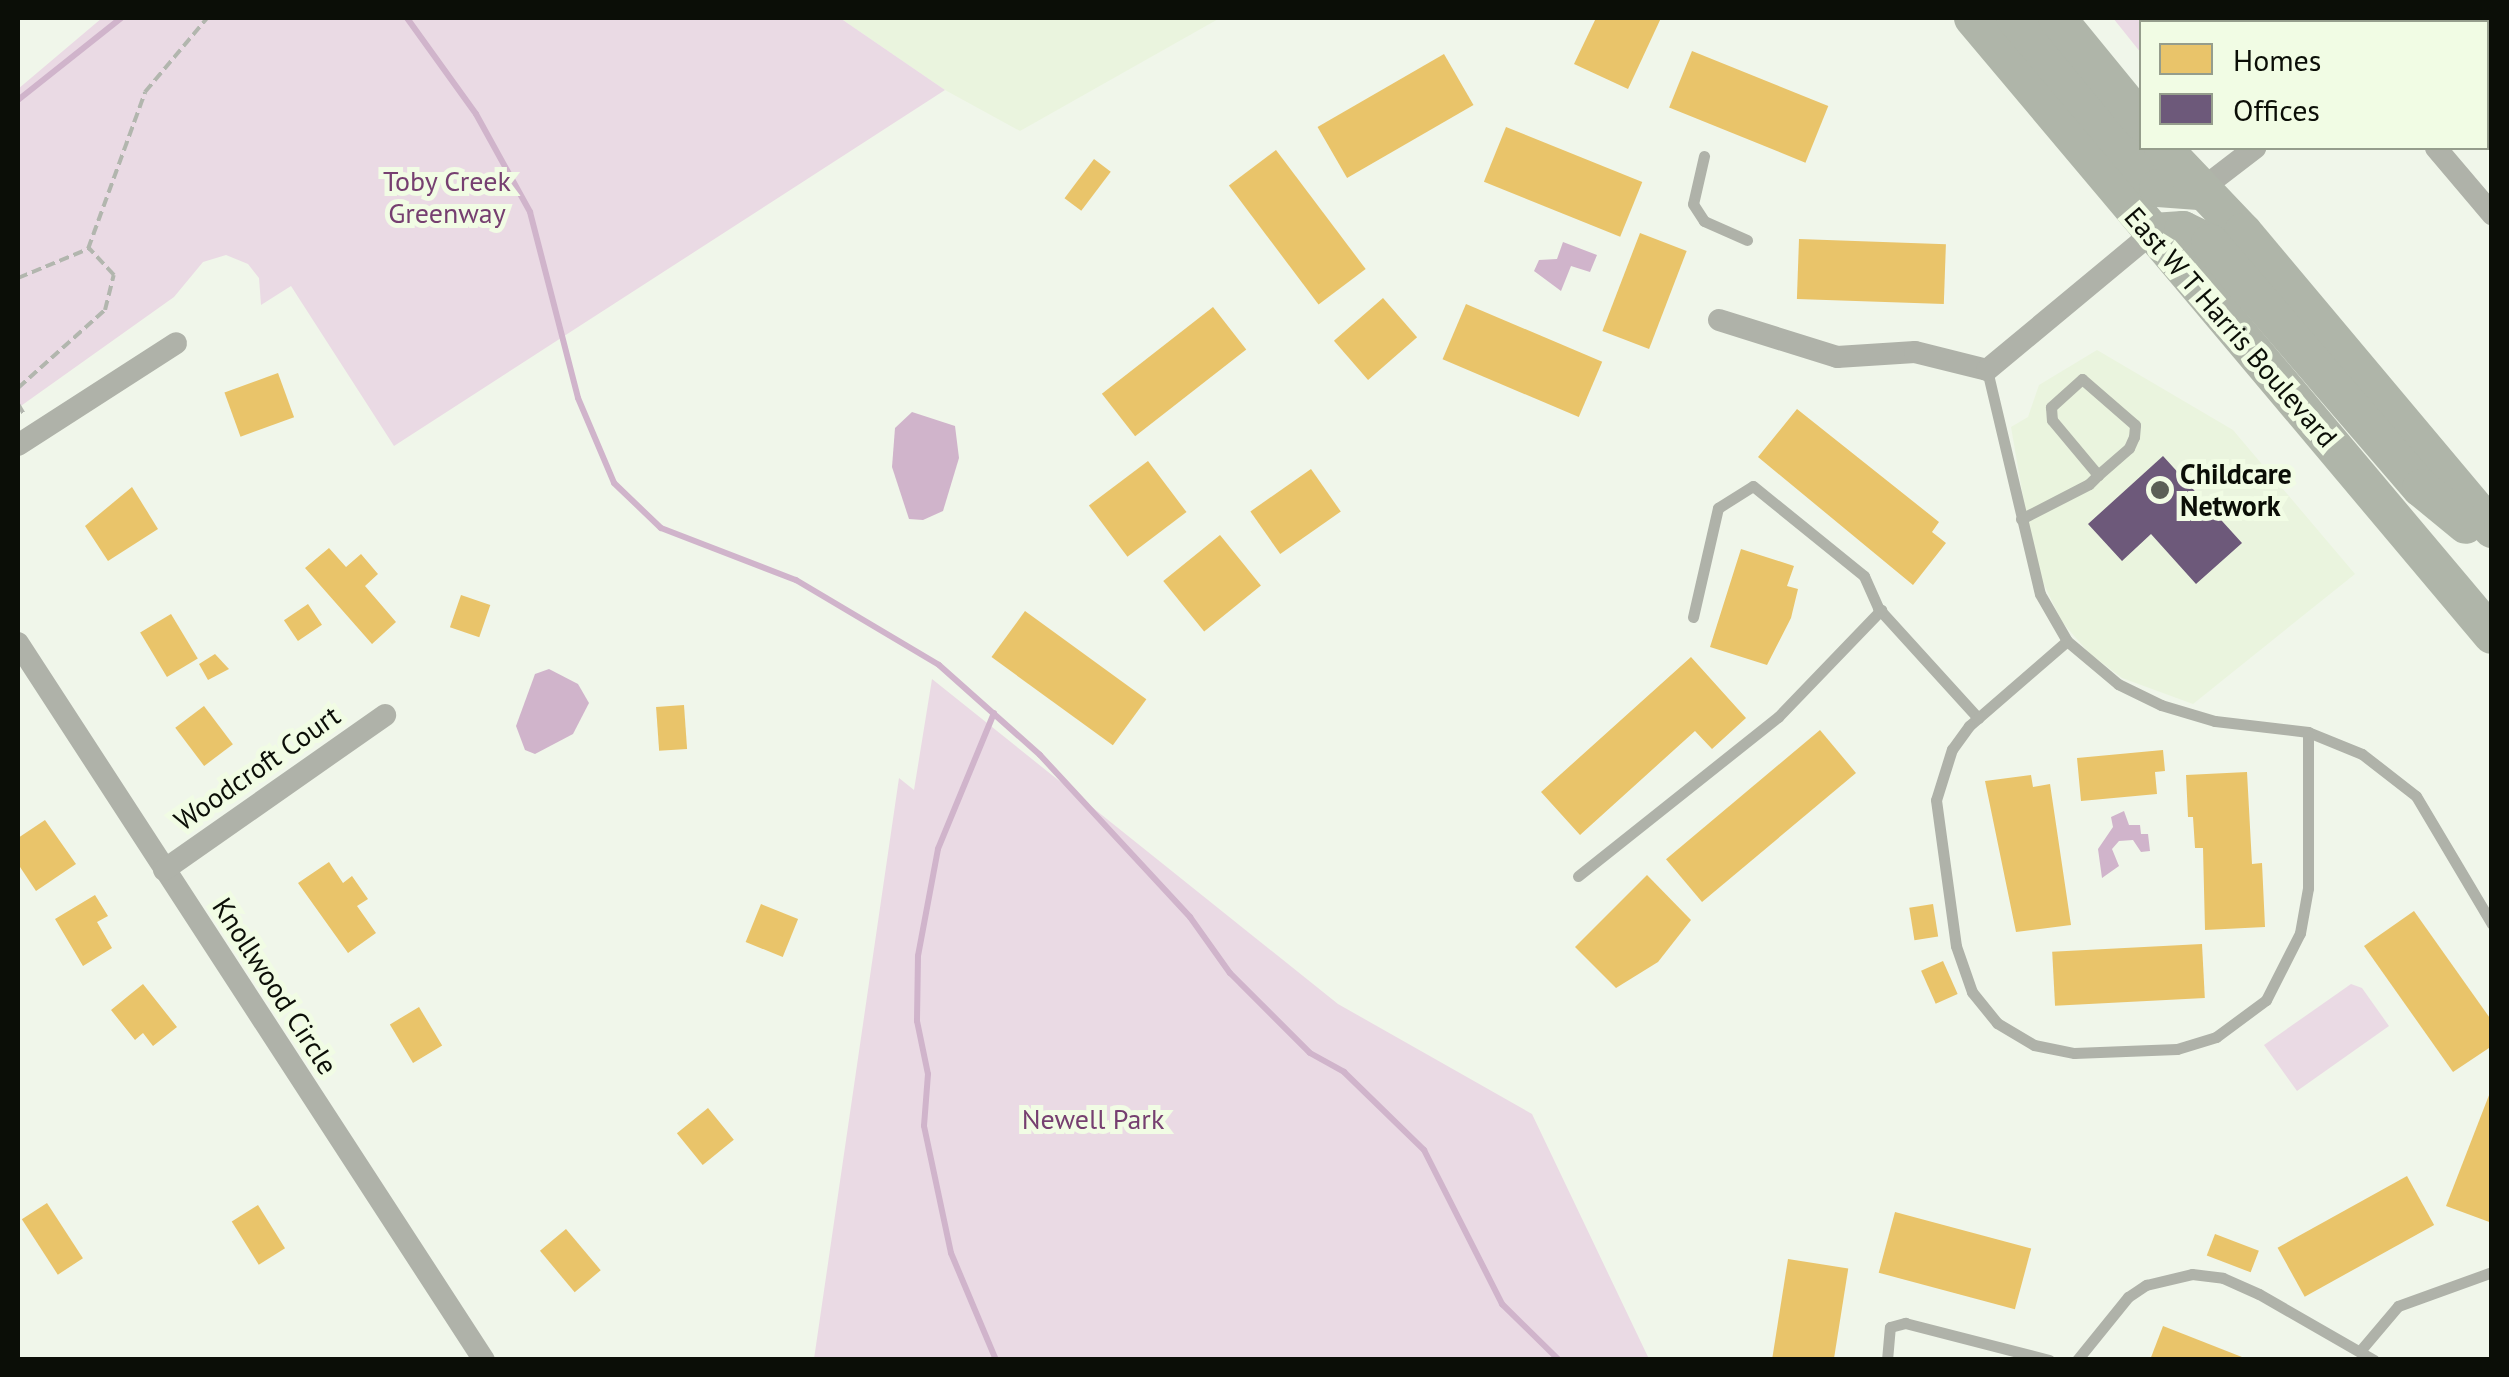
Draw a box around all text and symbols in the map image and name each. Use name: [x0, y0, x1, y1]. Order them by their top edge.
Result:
legend: [2139, 20, 2489, 150]
text: Homes: [2233, 40, 2321, 79]
text: Offices: [2233, 90, 2320, 129]
park label: Toby Creek Greenway: [383, 164, 511, 230]
street label: East W T Harris Boulevard: [2117, 199, 2345, 455]
place label: Childcare Network: [2180, 457, 2292, 523]
marker: Childcare Network: [2149, 479, 2171, 501]
street label: Woodcroft Court: [168, 699, 346, 837]
street label: Knollwood Circle: [205, 891, 345, 1081]
park label: Newell Park: [1022, 1102, 1164, 1136]

